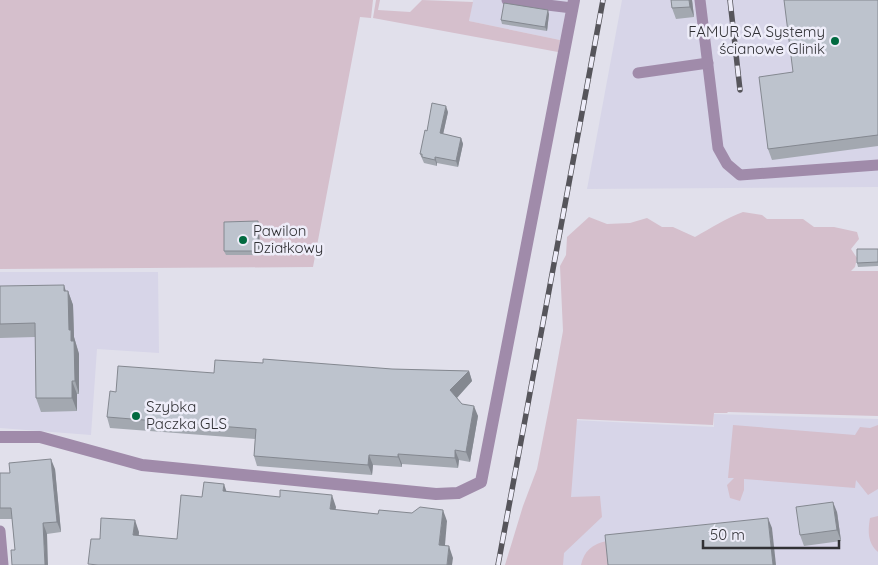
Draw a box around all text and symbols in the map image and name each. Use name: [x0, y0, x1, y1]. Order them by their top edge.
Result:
place label: FAMUR SA Systemy ścianowe Glinik: [688, 22, 825, 58]
marker: FAMUR SA Systemy ścianowe Glinik: [829, 35, 841, 47]
place label: Pawilon Działkowy: [253, 221, 323, 257]
marker: Pawilon Działkowy: [237, 234, 249, 246]
place label: Szybka Paczka GLS: [146, 397, 227, 433]
marker: Szybka Paczka GLS: [130, 410, 142, 422]
scale bar: [703, 518, 839, 550]
text: 50 m: [710, 525, 745, 544]

